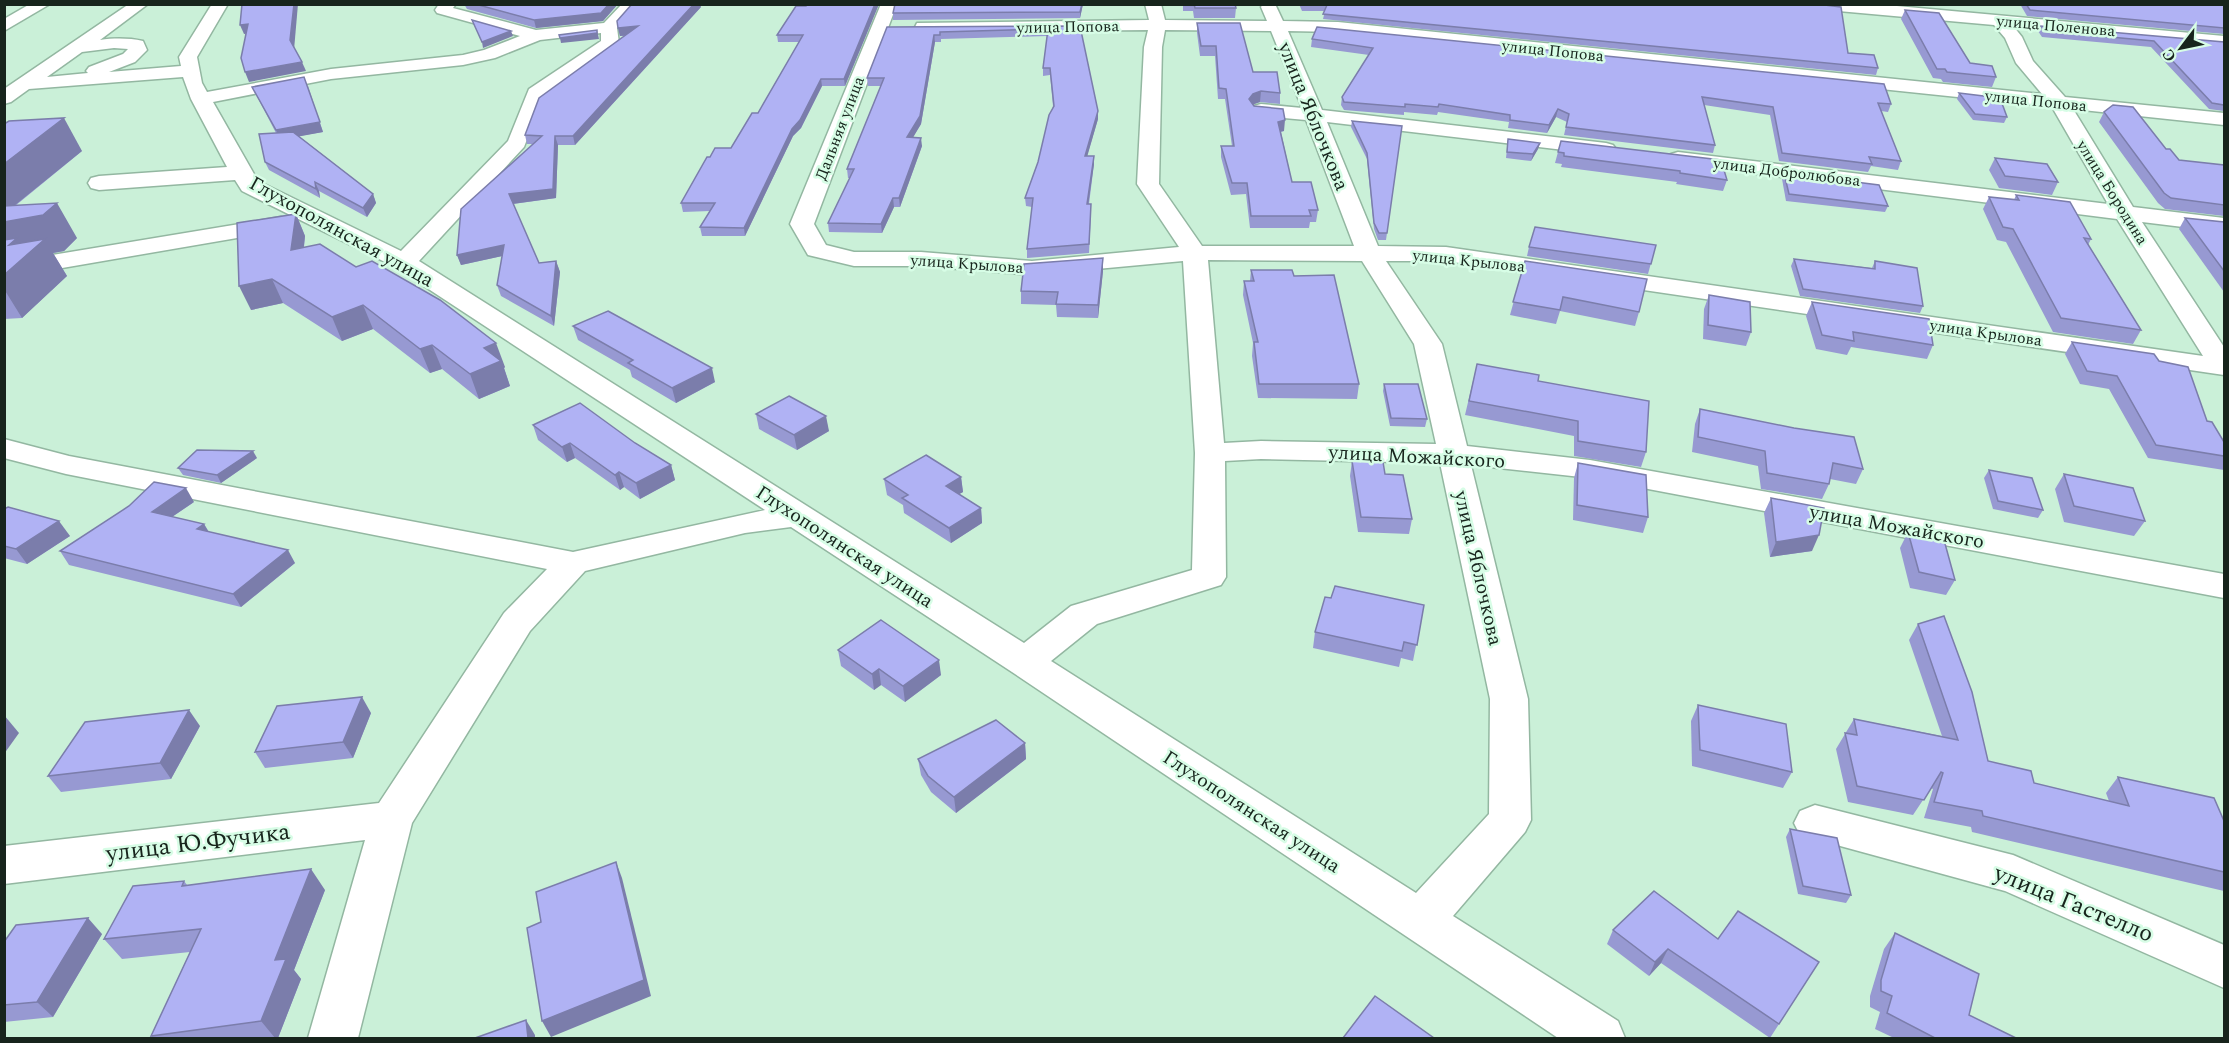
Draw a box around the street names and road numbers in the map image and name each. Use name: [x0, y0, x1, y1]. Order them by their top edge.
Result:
street label: улица Поленова: [1995, 9, 2116, 43]
street label: улица Попова: [1016, 14, 1120, 40]
street label: улица Попова: [1500, 34, 1605, 68]
street label: улица Яблочкова: [1269, 37, 1357, 195]
street label: Дальняя улица: [809, 73, 871, 184]
street label: улица Попова: [1983, 84, 2088, 118]
street label: улица Бородина: [2070, 135, 2154, 250]
street label: улица Добролюбова: [1711, 151, 1862, 193]
street label: Глухополянская улица: [244, 169, 439, 295]
street label: улица Крылова: [1410, 243, 1527, 279]
street label: улица Крылова: [909, 248, 1024, 280]
street label: улица Крылова: [1927, 313, 2044, 353]
street label: улица Можайского: [1327, 437, 1506, 477]
street label: Глухополянская улица: [749, 478, 940, 616]
street label: улица Яблочкова: [1445, 487, 1510, 649]
street label: улица Можайского: [1806, 497, 1986, 557]
street label: Глухополянская улица: [1156, 743, 1347, 881]
street label: улица Ю.Фучика: [103, 814, 293, 872]
street label: улица Гастелло: [1988, 855, 2159, 952]

